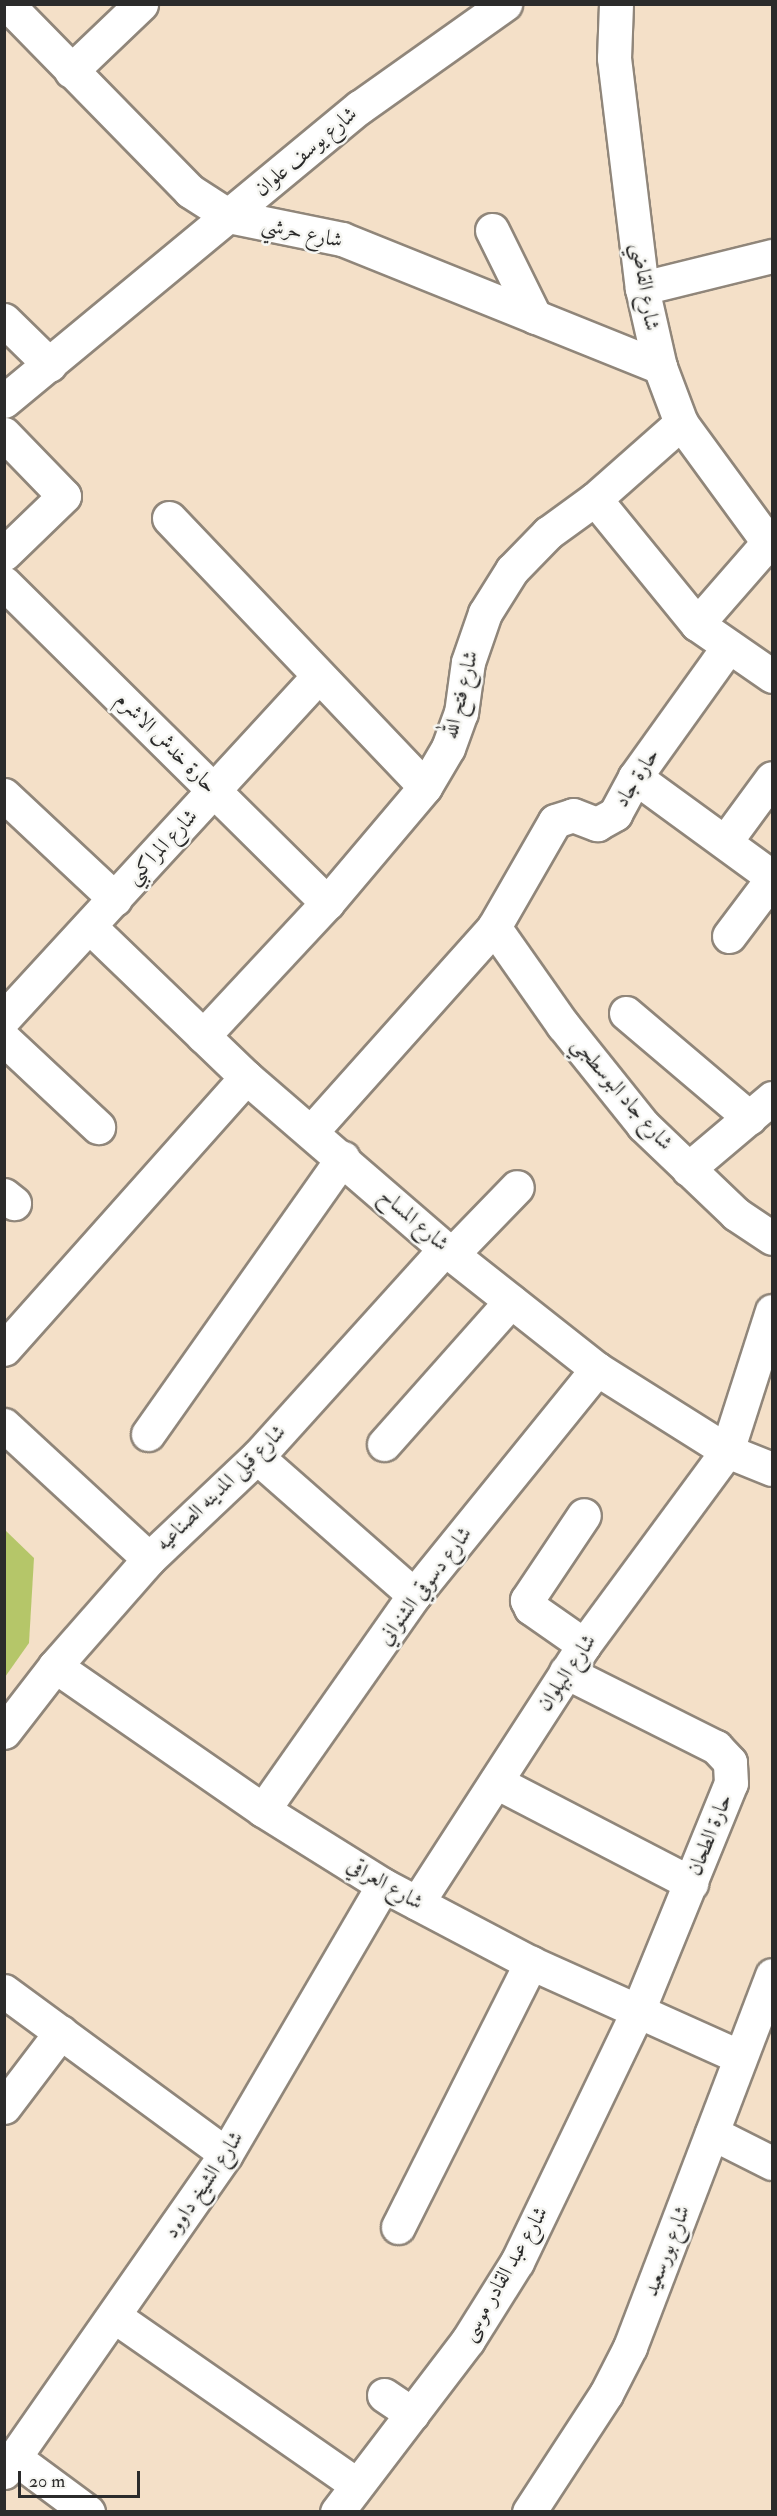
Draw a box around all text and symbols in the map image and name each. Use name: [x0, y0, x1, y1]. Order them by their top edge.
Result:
street label: شارع يوسف علوان: [250, 102, 362, 202]
street label: شارع حرشي: [259, 212, 345, 254]
street label: شارع القاضي: [626, 241, 664, 333]
street label: شارع فتح الله: [438, 648, 484, 742]
street label: حارة خدش الاشرم: [110, 687, 222, 799]
street label: حارة جاد: [609, 744, 665, 812]
street label: شارع المراكبي: [121, 804, 203, 890]
street label: شارع جاد البوسطجي: [566, 1032, 678, 1156]
street label: شارع المساح: [374, 1183, 454, 1257]
street label: شارع قبلى المدينه الصناعيه: [151, 1420, 291, 1556]
street label: شارع دسوقي الشنواني: [372, 1522, 478, 1650]
street label: شارع البهلوان: [532, 1630, 602, 1716]
street label: حارة الطحان: [682, 1790, 738, 1880]
street label: شارع العراقي: [343, 1852, 427, 1916]
street label: شارع الشيخ داوود: [159, 2126, 249, 2244]
street label: شارع عبد القادر موسى: [456, 2202, 554, 2346]
street label: شارع بورسعيد: [638, 2202, 696, 2300]
scale bar: [21, 2459, 142, 2497]
text: 20 m: [29, 2470, 65, 2493]

